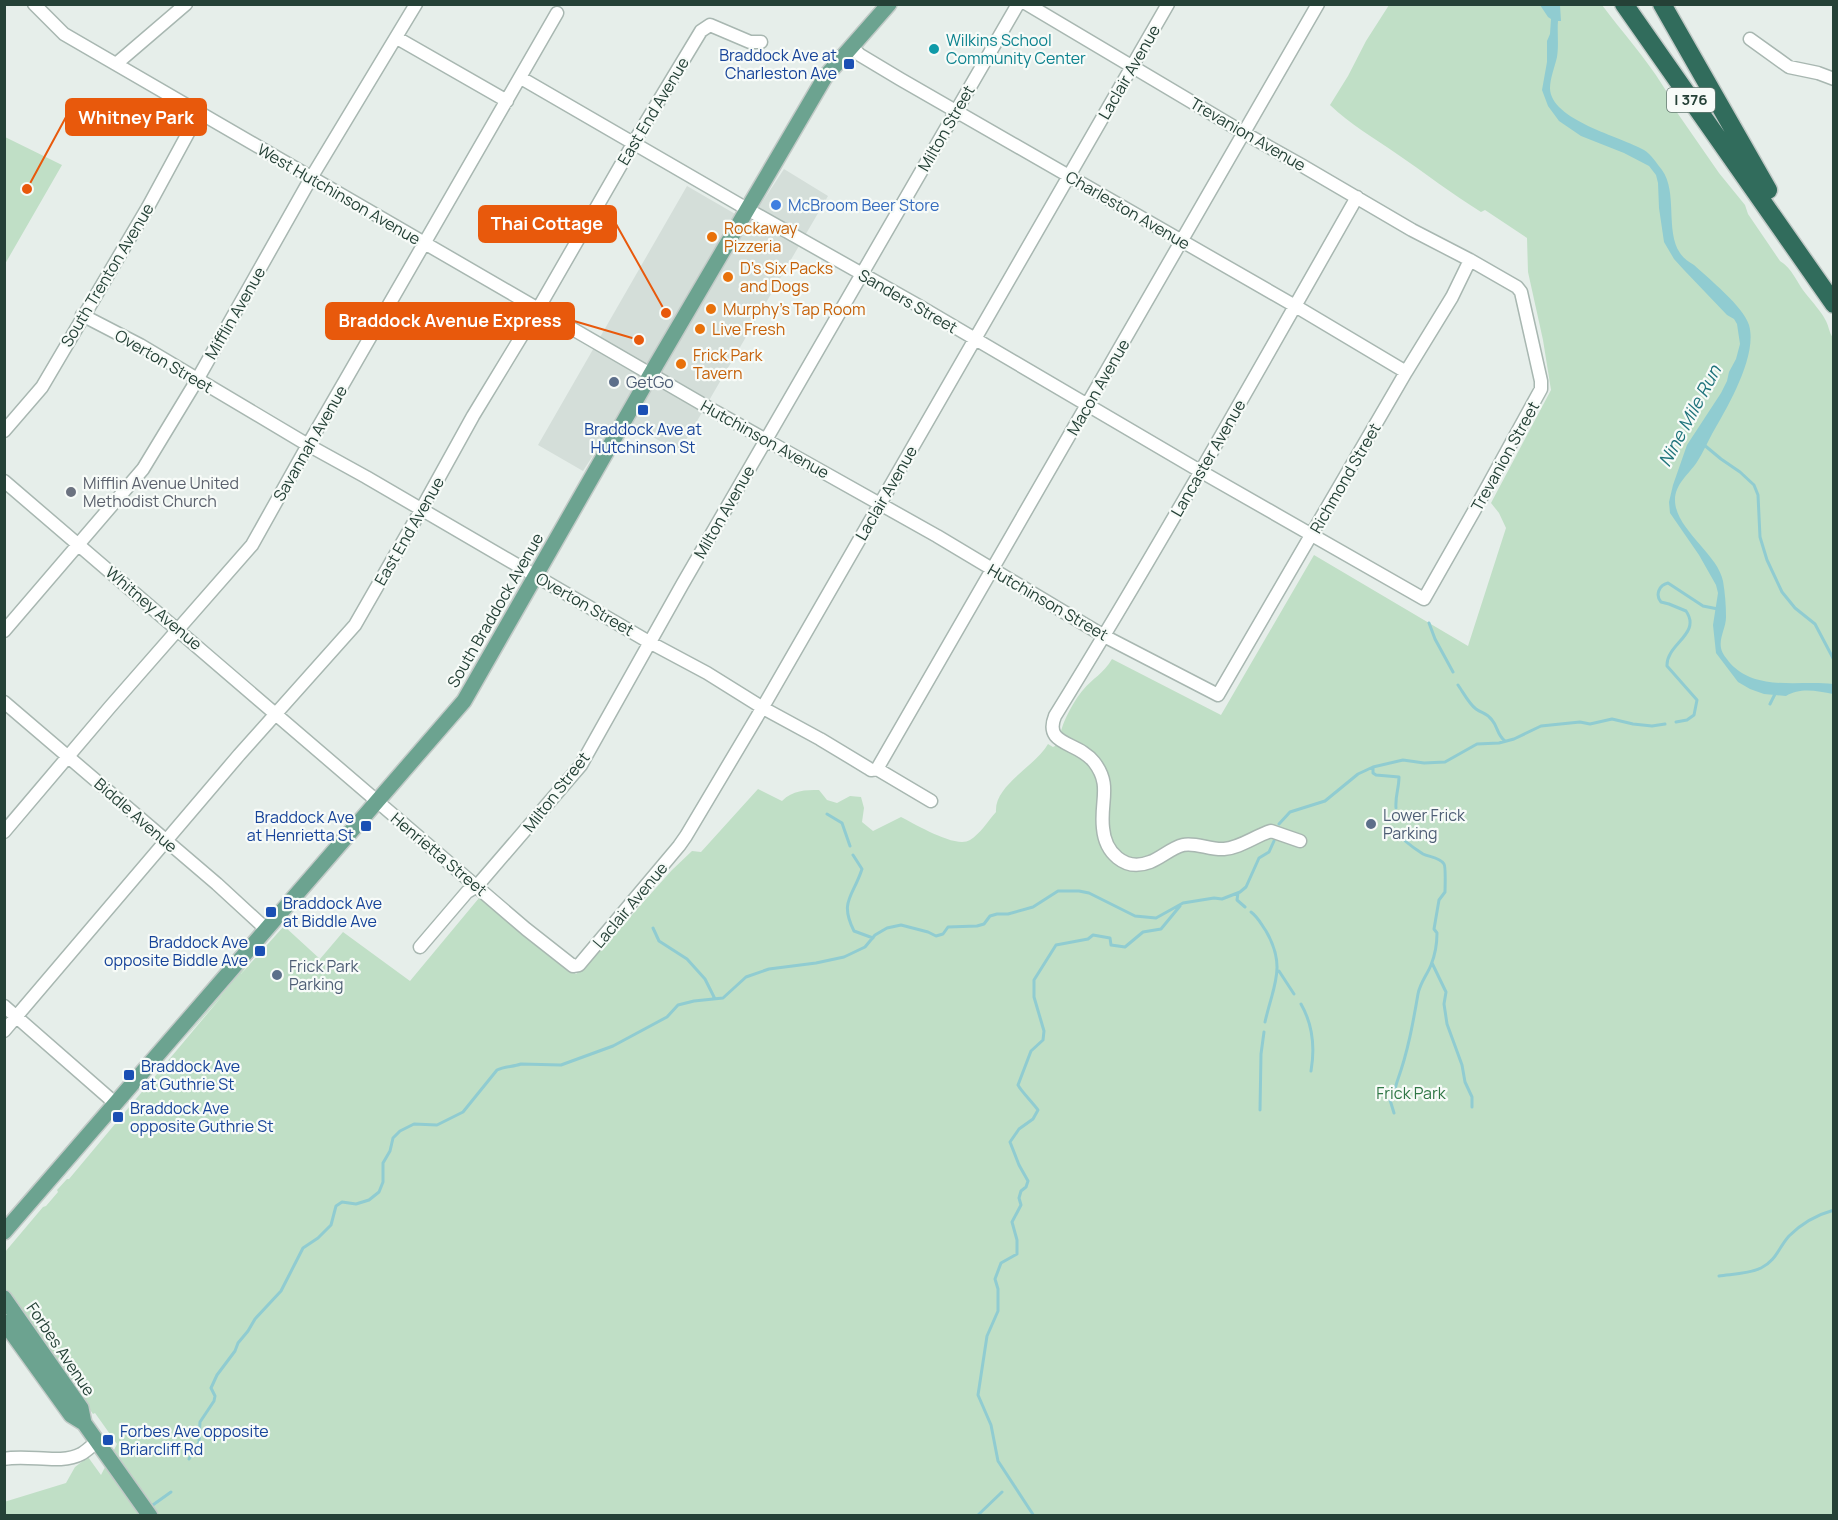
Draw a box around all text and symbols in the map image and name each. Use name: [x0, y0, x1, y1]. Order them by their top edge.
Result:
street label: Laclair Avenue: [1093, 21, 1165, 123]
place label: Wilkins School Community Center: [946, 29, 1086, 69]
marker: Wilkins School Community Center: [927, 42, 941, 56]
place label: Braddock Ave at Charleston Ave: [719, 44, 837, 84]
street label: East End Avenue: [612, 53, 694, 169]
marker: Braddock Ave at Charleston Ave: [842, 57, 856, 71]
street label: Milton Street: [912, 81, 980, 175]
road number: I 376: [1667, 88, 1715, 112]
street label: Trevanion Avenue: [1186, 92, 1310, 176]
callout: Whitney Park: [66, 99, 206, 135]
text: Whitney Park: [78, 105, 195, 129]
street label: West Hutchinson Avenue: [253, 138, 425, 250]
street label: Charleston Avenue: [1062, 165, 1194, 255]
place label: McBroom Beer Store: [788, 194, 939, 216]
marker: McBroom Beer Store: [769, 198, 783, 212]
street label: South Trenton Avenue: [55, 199, 159, 351]
callout: Thai Cottage: [479, 206, 616, 242]
text: Thai Cottage: [491, 211, 603, 235]
place label: Rockaway Pizzeria: [724, 217, 798, 257]
marker: Rockaway Pizzeria: [705, 230, 719, 244]
place label: D's Six Packs and Dogs: [740, 257, 833, 297]
street label: Mifflin Avenue: [200, 263, 270, 363]
street label: Sanders Street: [854, 264, 962, 338]
marker: D's Six Packs and Dogs: [721, 270, 735, 284]
place label: Murphy's Tap Room: [723, 298, 866, 320]
marker: Murphy's Tap Room: [704, 302, 718, 316]
callout: Braddock Avenue Express: [326, 303, 574, 339]
text: Braddock Avenue Express: [338, 308, 562, 332]
place label: Live Fresh: [712, 318, 785, 340]
marker: Live Fresh: [693, 322, 707, 336]
street label: Overton Street: [111, 324, 217, 398]
street label: Macon Avenue: [1061, 335, 1135, 439]
place label: Frick Park Tavern: [693, 344, 763, 384]
marker: Frick Park Tavern: [674, 357, 688, 371]
water label: Nine Mile Run: [1652, 359, 1727, 470]
place label: GetGo: [626, 371, 674, 393]
marker: GetGo: [607, 375, 621, 389]
street label: Savannah Avenue: [268, 381, 352, 505]
street label: Hutchinson Avenue: [697, 395, 833, 483]
street label: Lancaster Avenue: [1166, 395, 1250, 521]
street label: Trevanion Street: [1466, 397, 1544, 515]
marker: Braddock Ave at Hutchinson St: [636, 403, 650, 417]
place label: Braddock Ave at Hutchinson St: [584, 418, 702, 458]
street label: Richmond Street: [1304, 419, 1386, 537]
street label: Laclair Avenue: [850, 442, 922, 544]
street label: Milton Avenue: [688, 461, 760, 563]
place label: Mifflin Avenue United Methodist Church: [83, 472, 239, 512]
street label: East End Avenue: [369, 473, 449, 589]
marker: Mifflin Avenue United Methodist Church: [64, 485, 78, 499]
street label: South Braddock Avenue: [442, 529, 548, 691]
street label: Hutchinson Street: [984, 559, 1112, 645]
street label: Whitney Avenue: [101, 561, 207, 655]
street label: Overton Street: [532, 567, 638, 641]
street label: Milton Street: [518, 747, 594, 837]
street label: Biddle Avenue: [90, 773, 182, 857]
place label: Lower Frick Parking: [1383, 804, 1466, 844]
place label: Braddock Ave at Henrietta St: [247, 806, 354, 846]
street label: Henrietta Street: [386, 807, 492, 901]
marker: Lower Frick Parking: [1364, 817, 1378, 831]
marker: Braddock Ave at Henrietta St: [359, 819, 373, 833]
street label: Laclair Avenue: [588, 857, 672, 953]
place label: Braddock Ave at Biddle Ave: [283, 892, 382, 932]
marker: Braddock Ave at Biddle Ave: [264, 905, 278, 919]
place label: Braddock Ave opposite Biddle Ave: [104, 931, 248, 971]
marker: Braddock Ave opposite Biddle Ave: [253, 944, 267, 958]
place label: Frick Park Parking: [289, 955, 359, 995]
marker: Frick Park Parking: [270, 968, 284, 982]
place label: Braddock Ave at Guthrie St: [141, 1055, 240, 1095]
marker: Braddock Ave at Guthrie St: [122, 1068, 136, 1082]
park label: Frick Park: [1376, 1082, 1447, 1104]
place label: Braddock Ave opposite Guthrie St: [130, 1097, 274, 1137]
marker: Braddock Ave opposite Guthrie St: [111, 1110, 125, 1124]
street label: Forbes Avenue: [22, 1298, 100, 1400]
place label: Forbes Ave opposite Briarcliff Rd: [120, 1420, 269, 1460]
marker: Forbes Ave opposite Briarcliff Rd: [101, 1433, 115, 1447]

